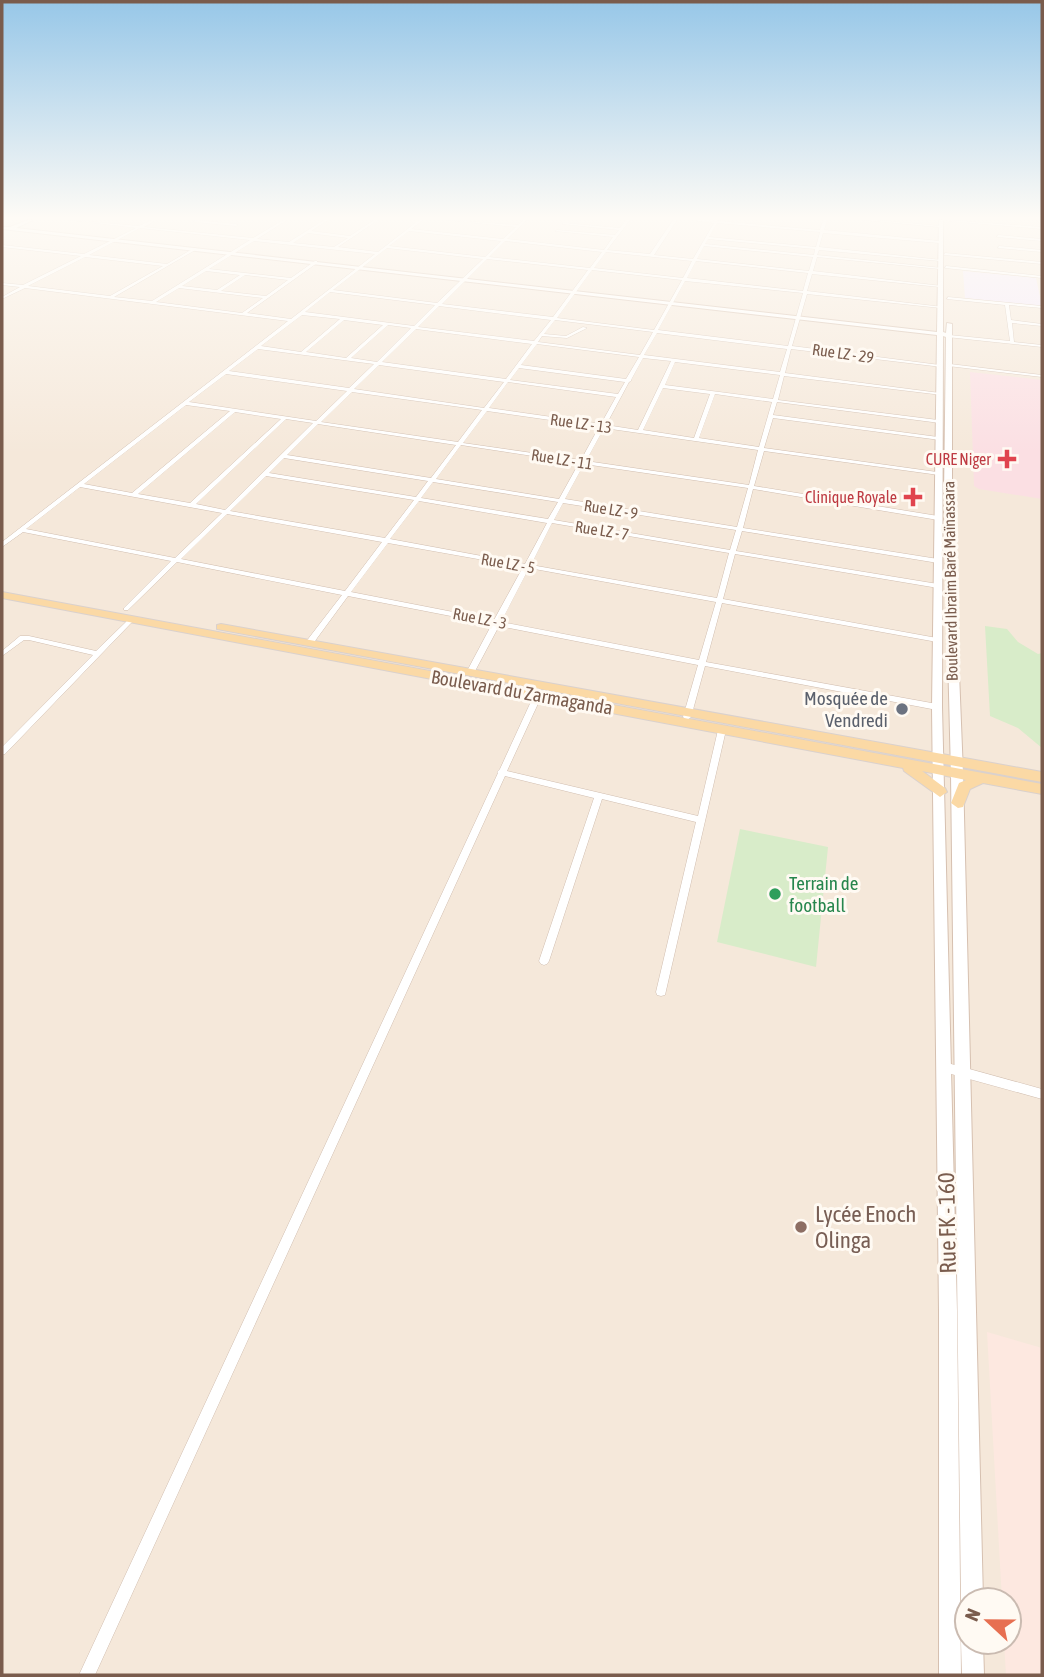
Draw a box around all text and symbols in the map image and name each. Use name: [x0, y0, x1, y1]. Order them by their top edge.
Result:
street label: Rue LZ - 29: [811, 340, 875, 366]
street label: Rue LZ - 13: [549, 410, 613, 436]
street label: Rue LZ - 11: [530, 445, 594, 473]
marker: CURE Niger: [997, 449, 1017, 469]
place label: CURE Niger: [926, 450, 991, 469]
street label: Boulevard Ibraim Baré Maïnassara: [939, 481, 961, 681]
marker: Clinique Royale: [903, 487, 923, 507]
place label: Clinique Royale: [805, 488, 897, 507]
street label: Rue LZ - 9: [583, 496, 639, 522]
street label: Rue LZ - 7: [574, 517, 630, 543]
street label: Rue LZ - 5: [480, 549, 536, 577]
street label: Rue LZ - 3: [452, 604, 508, 632]
street label: Boulevard du Zarmaganda: [429, 665, 615, 719]
place label: Mosquée de Vendredi: [804, 687, 888, 731]
marker: Mosquée de Vendredi: [894, 701, 910, 717]
place label: Terrain de football: [789, 872, 858, 916]
marker: Terrain de football: [767, 886, 783, 902]
street label: Rue FK - 160: [933, 1172, 961, 1274]
place label: Lycée Enoch Olinga: [815, 1201, 916, 1253]
marker: Lycée Enoch Olinga: [793, 1219, 809, 1235]
north arrow: [953, 1586, 1023, 1656]
text: N: [960, 1605, 985, 1624]

